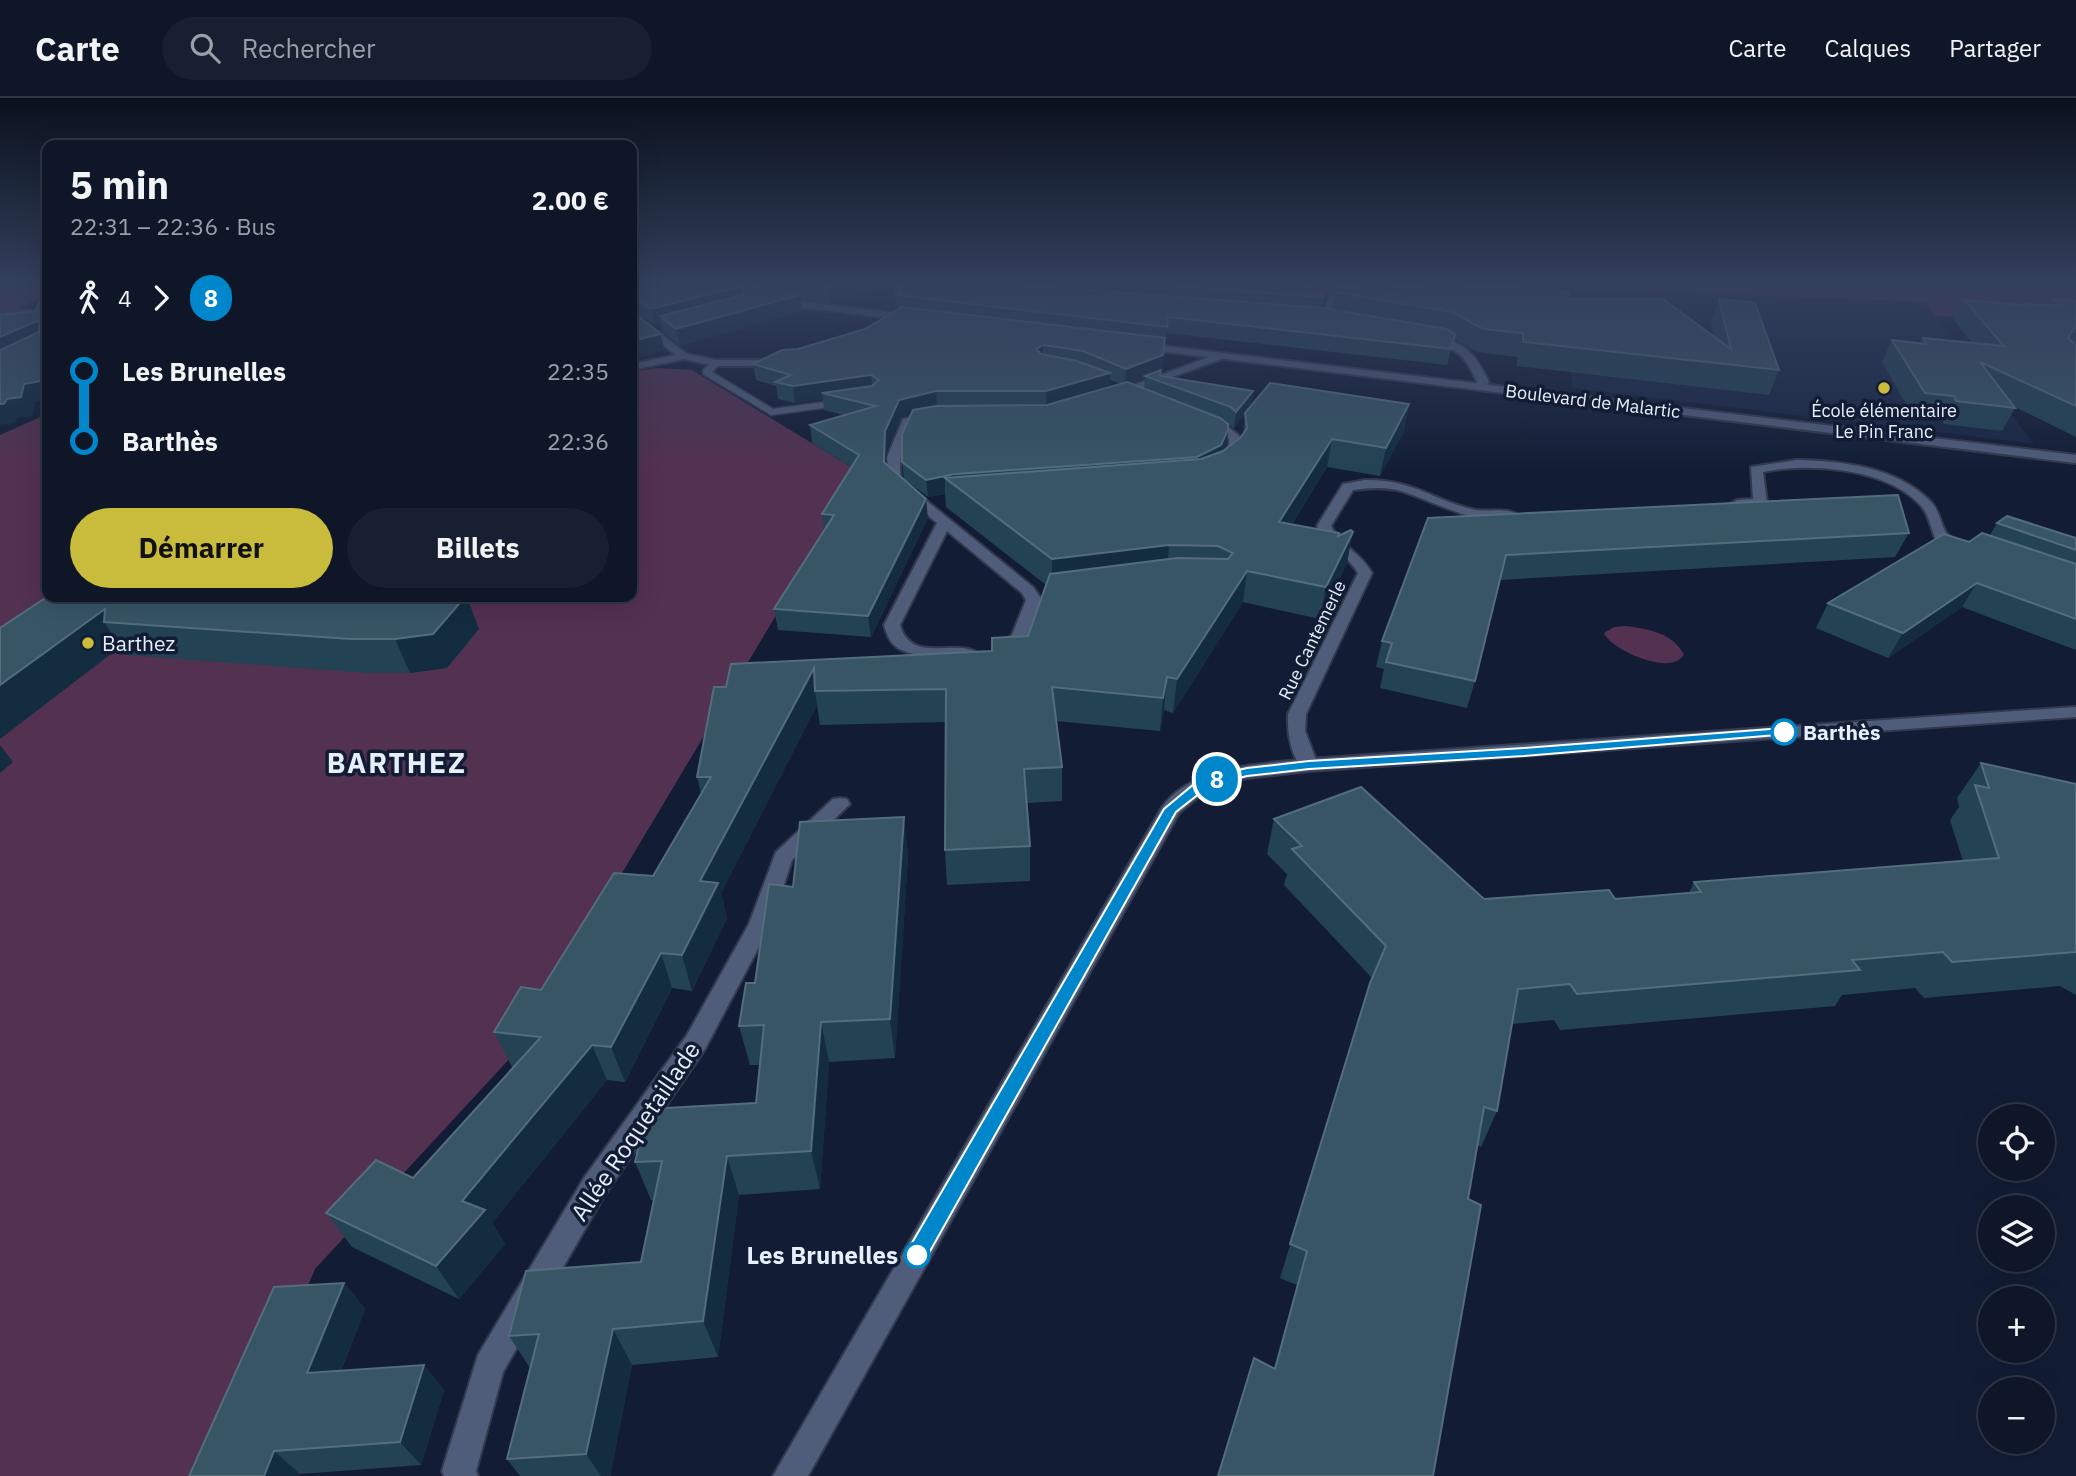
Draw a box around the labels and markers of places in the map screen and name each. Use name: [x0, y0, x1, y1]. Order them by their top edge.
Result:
marker: École élémentaire Le Pin Franc: [1876, 380, 1892, 396]
place label: École élémentaire Le Pin Franc: [1811, 399, 1957, 443]
place label: Barthez: [102, 629, 175, 657]
marker: Barthez: [80, 635, 96, 651]
place label: Barthès: [1803, 718, 1880, 746]
marker: Barthès: [1771, 719, 1797, 745]
place label: Les Brunelles: [747, 1239, 898, 1271]
marker: Les Brunelles: [904, 1242, 930, 1268]

